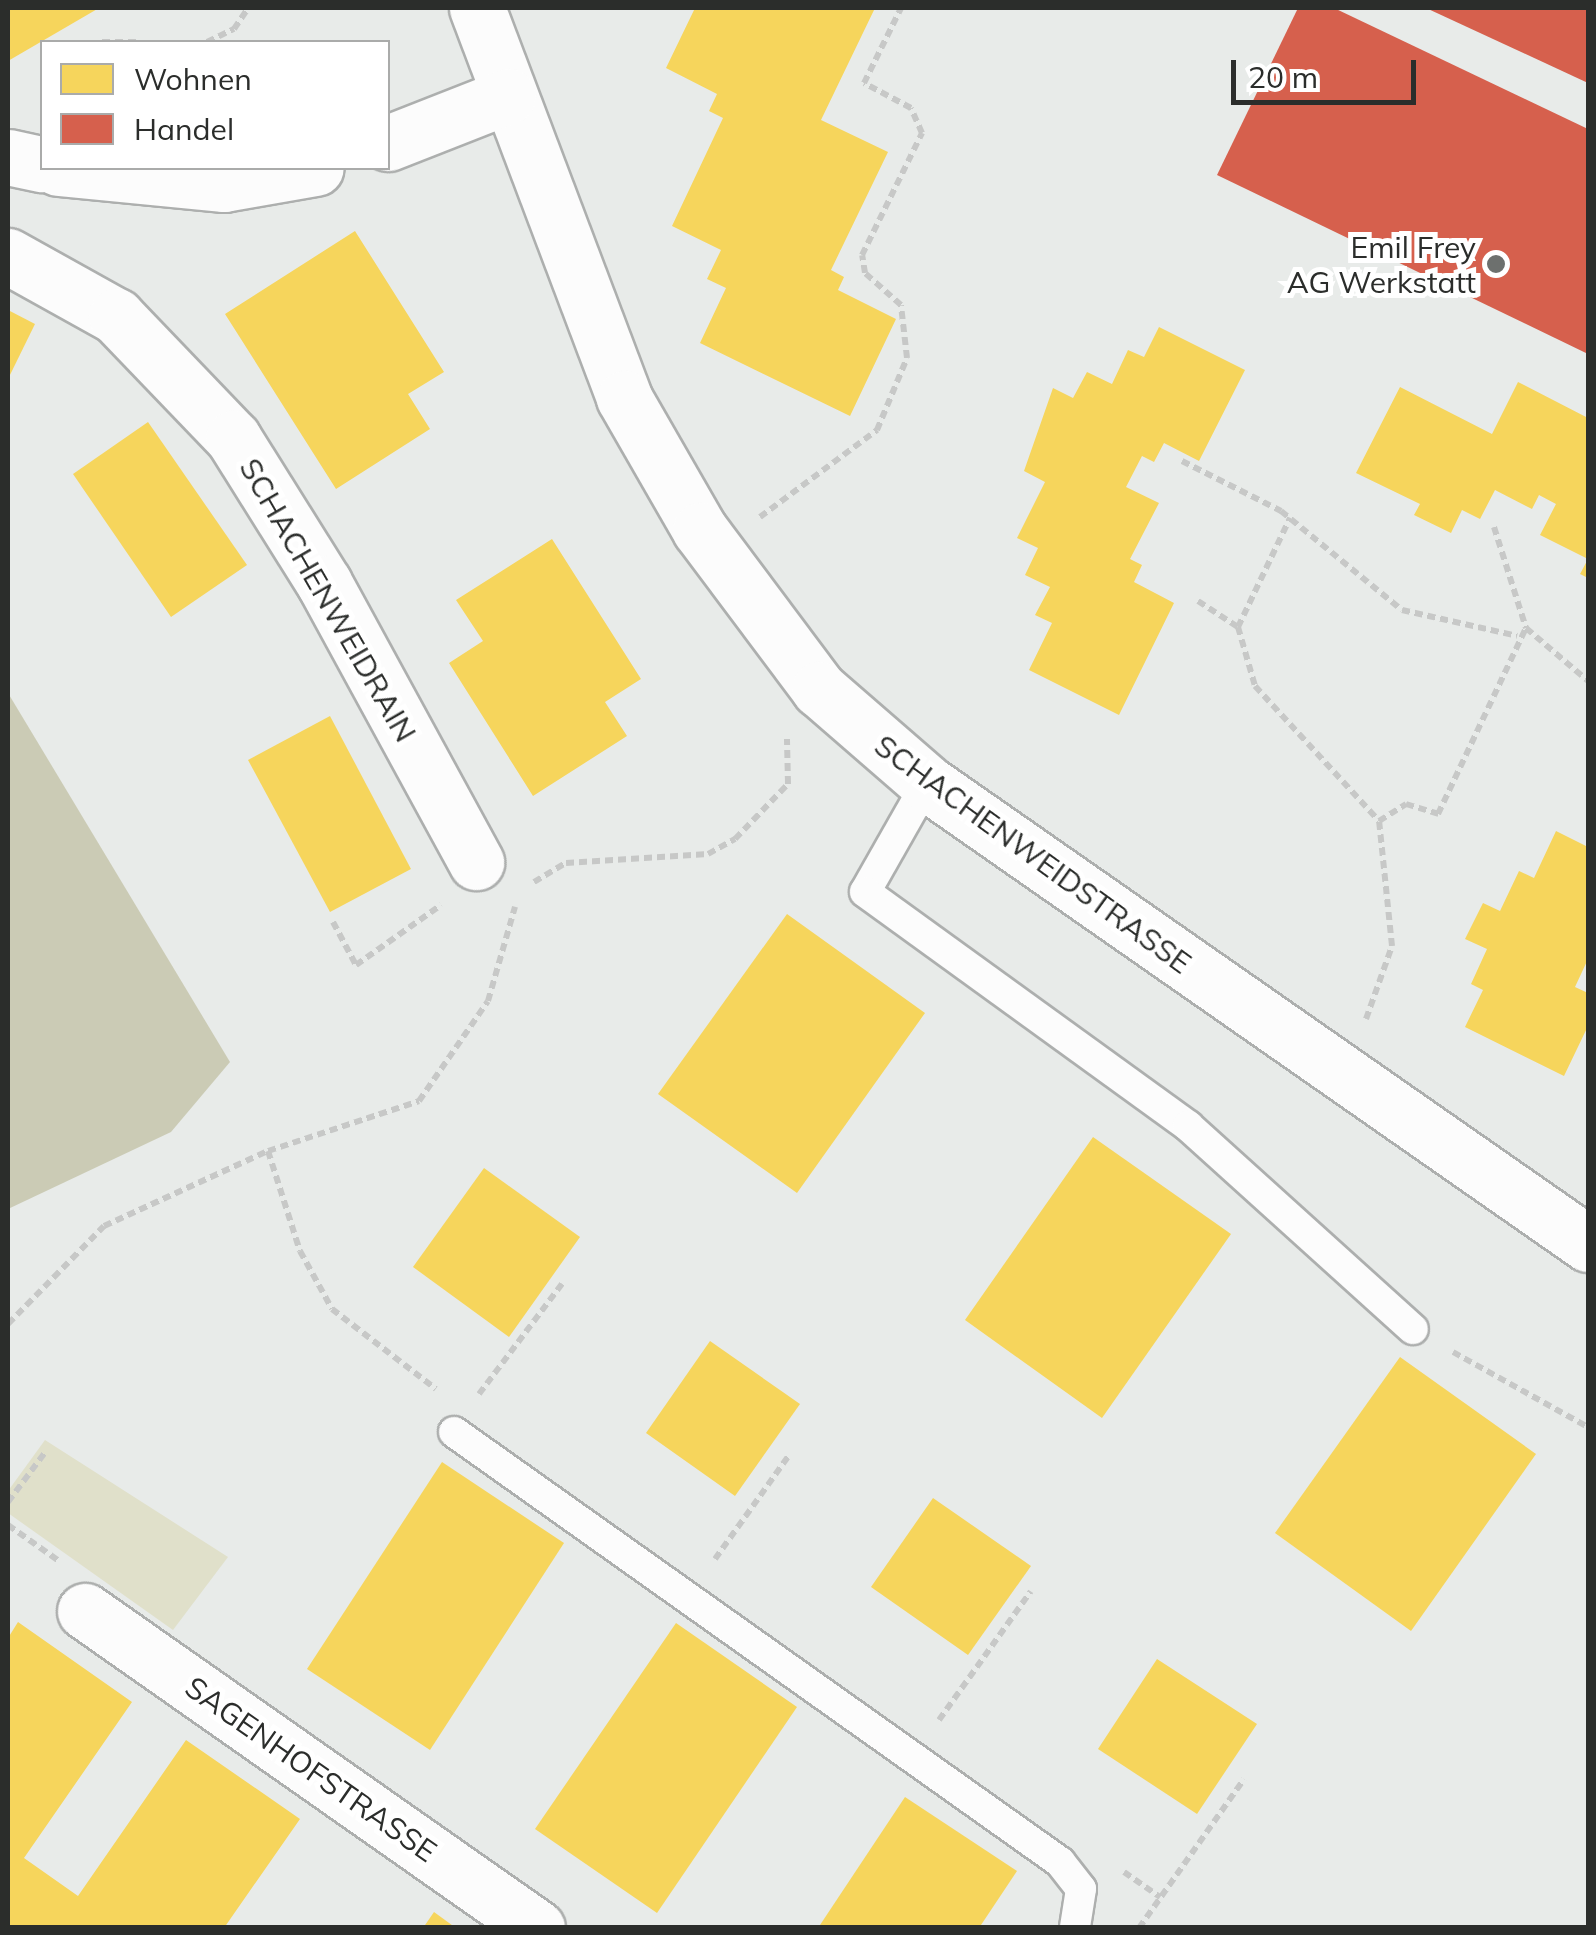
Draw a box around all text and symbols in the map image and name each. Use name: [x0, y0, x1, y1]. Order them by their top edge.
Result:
legend: [40, 40, 390, 170]
scale bar: [1236, 40, 1421, 102]
text: 20 m: [1248, 58, 1318, 96]
text: Wohnen: [134, 60, 252, 98]
text: Handel: [134, 110, 234, 148]
place label: Emil Frey AG Werkstatt: [1287, 229, 1476, 300]
marker: Emil Frey AG Werkstatt: [1485, 253, 1507, 275]
street label: SCHACHENWEIDRAIN: [232, 452, 424, 748]
street label: SCHACHENWEIDSTRASSE: [868, 727, 1198, 981]
street label: SAGENHOFSTRASSE: [179, 1669, 443, 1869]

